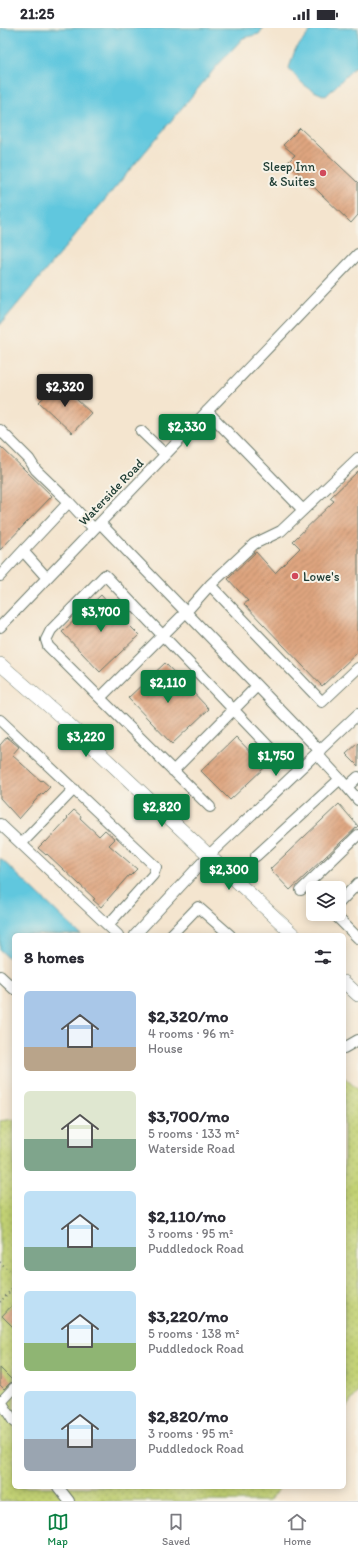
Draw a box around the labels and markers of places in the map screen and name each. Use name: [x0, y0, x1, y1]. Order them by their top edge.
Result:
place label: Sleep Inn & Suites: [263, 159, 316, 189]
marker: Sleep Inn & Suites: [318, 168, 328, 178]
pin: $2,320: [32, 374, 98, 408]
pin: $2,330: [154, 414, 220, 448]
place label: Lowe's: [303, 569, 340, 584]
marker: Lowe's: [290, 571, 300, 581]
pin: $3,700: [68, 599, 134, 633]
pin: $2,110: [135, 670, 201, 704]
pin: $3,220: [53, 724, 119, 758]
pin: $1,750: [243, 743, 309, 777]
pin: $2,820: [129, 794, 195, 828]
pin: $2,300: [196, 857, 262, 891]

